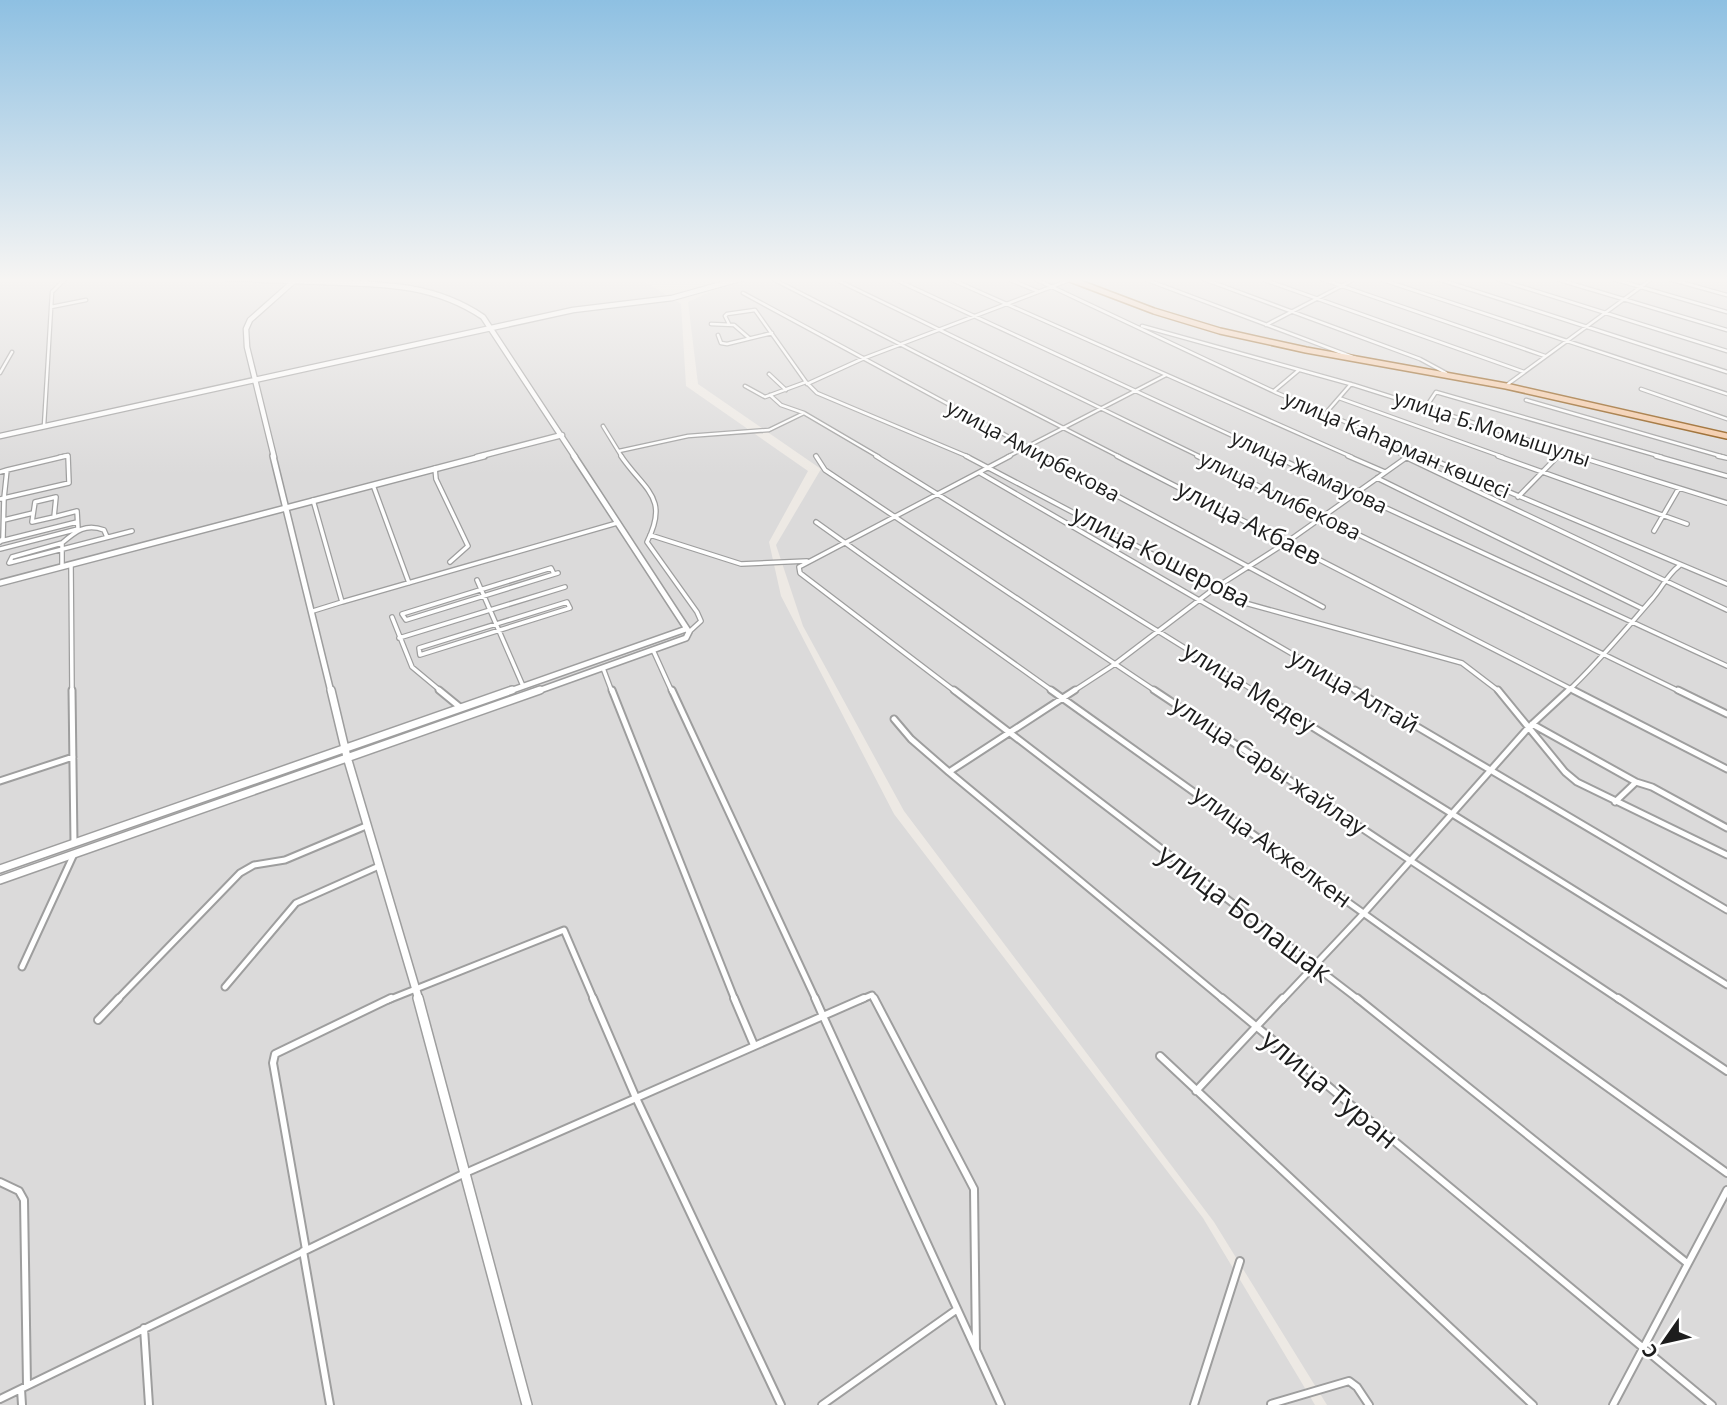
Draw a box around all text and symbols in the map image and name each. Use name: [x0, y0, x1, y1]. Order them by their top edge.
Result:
street label: улица Б.Момышулы: [1391, 383, 1594, 473]
street label: улица Каһарман көшесі: [1280, 384, 1515, 504]
street label: улица Амирбекова: [942, 393, 1125, 508]
street label: улица Жамауова: [1227, 423, 1392, 520]
street label: улица Алибекова: [1195, 444, 1366, 546]
street label: улица Акбаев: [1172, 471, 1328, 572]
street label: улица Кошерова: [1067, 497, 1256, 615]
street label: улица Медеу: [1177, 633, 1323, 741]
street label: улица Алтай: [1284, 639, 1426, 740]
street label: улица Сары жайлау: [1166, 687, 1375, 843]
street label: улица Акжелкен: [1187, 777, 1359, 915]
street label: улица Болашак: [1151, 834, 1341, 990]
street label: улица Туран: [1254, 1020, 1407, 1157]
north arrow: [1629, 1307, 1699, 1377]
text: С: [1636, 1339, 1664, 1364]

